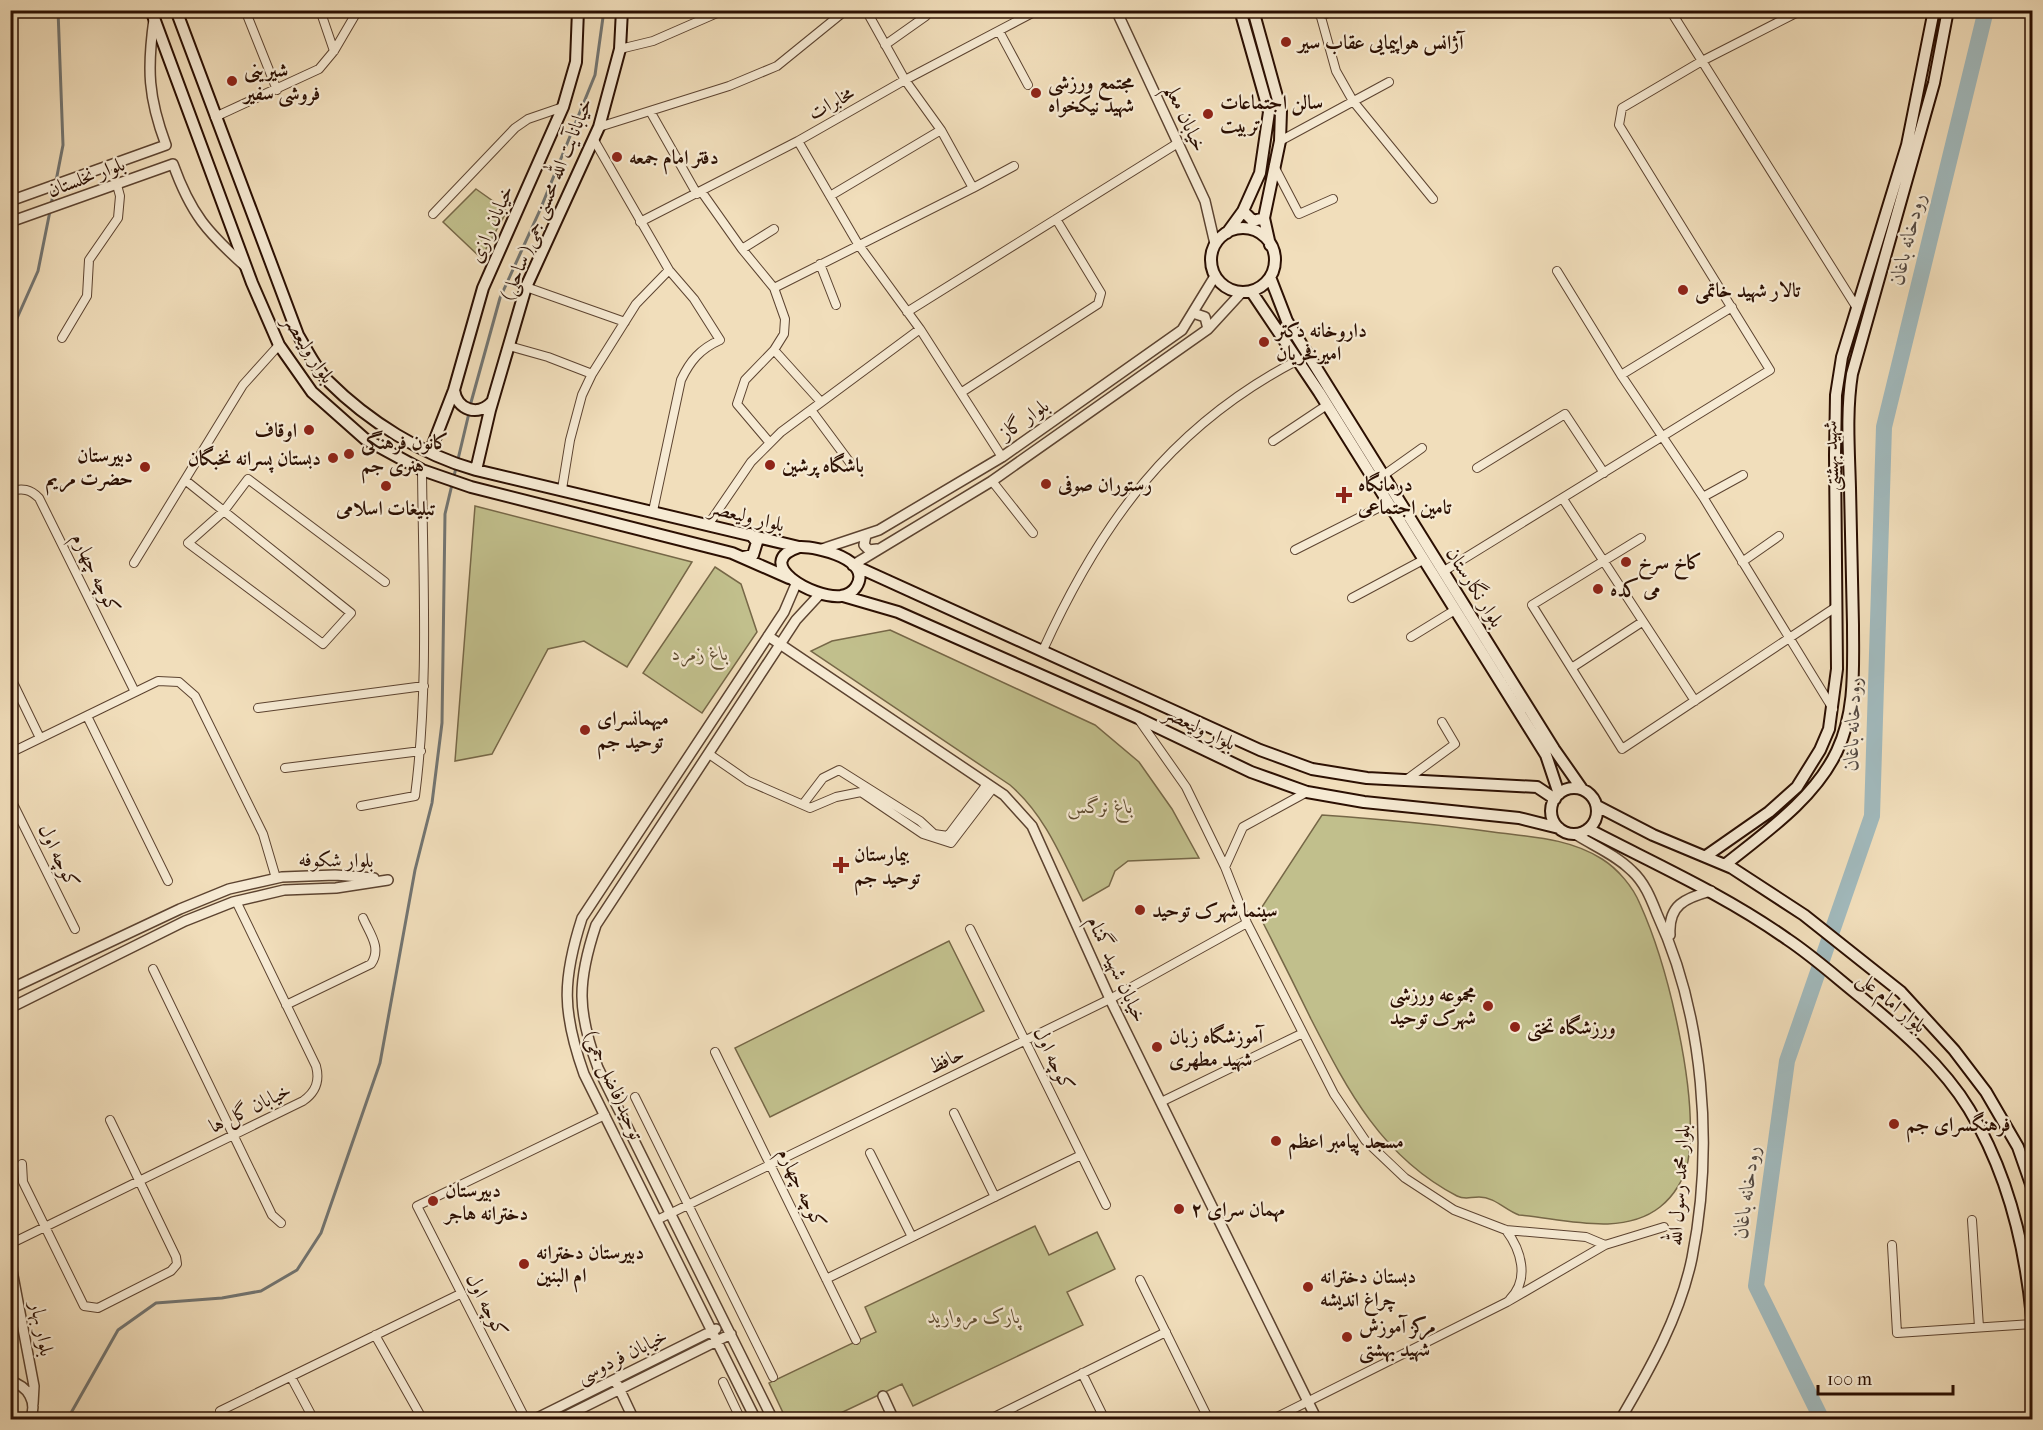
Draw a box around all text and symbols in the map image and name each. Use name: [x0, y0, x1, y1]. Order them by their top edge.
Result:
place label: آژانس هواپیمایی عقاب سیر: [1296, 30, 1466, 56]
marker: آژانس هواپیمایی عقاب سیر: [1279, 35, 1293, 49]
place label: شیرینی فروشی سفیر: [242, 59, 320, 108]
place label: مجتمع ورزشی شهید نیکخواه: [1048, 71, 1135, 118]
marker: شیرینی فروشی سفیر: [225, 74, 239, 88]
street label: مخابرات: [804, 81, 858, 125]
street label: خیابان معلم: [1152, 81, 1212, 159]
marker: مجتمع ورزشی شهید نیکخواه: [1029, 86, 1043, 100]
place label: سالن اجتماعات تربیت: [1220, 91, 1323, 137]
street label: خیابانآیت الله محسنی جمی( ساحلی): [491, 93, 600, 304]
marker: سالن اجتماعات تربیت: [1201, 107, 1215, 121]
place label: دفتر امام جمعه: [629, 146, 719, 175]
marker: دفتر امام جمعه: [610, 150, 624, 164]
street label: بلوار نخلستان: [44, 152, 128, 203]
street label: خیابان رازی: [464, 182, 518, 266]
water label: رودخانه باغان: [1884, 190, 1931, 288]
place label: تالار شهید خاتمی: [1695, 279, 1802, 304]
marker: تالار شهید خاتمی: [1676, 283, 1690, 297]
street label: بلوار ولیعصر: [276, 309, 340, 389]
place label: داروخانه دکتر امیرفخریان: [1274, 319, 1367, 366]
marker: داروخانه دکتر امیرفخریان: [1257, 335, 1271, 349]
street label: بلوار گاز: [993, 393, 1054, 446]
place label: اوقاف: [255, 419, 297, 442]
street label: شهید بهشتی: [1818, 420, 1847, 492]
marker: اوقاف: [302, 423, 316, 437]
place label: کانون فرهنگی هنری جم: [361, 430, 449, 484]
place label: دبیرستان حضرت مریم: [46, 444, 133, 496]
place label: دبستان پسرانه نخبگان: [188, 445, 321, 473]
marker: کانون فرهنگی هنری جم: [342, 447, 356, 461]
marker: دبستان پسرانه نخبگان: [326, 451, 340, 465]
place label: باشگاه پرشین: [782, 452, 864, 479]
marker: باشگاه پرشین: [763, 458, 777, 472]
marker: دبیرستان حضرت مریم: [138, 460, 152, 474]
place label: درمانگاه تامین اجتماعی: [1357, 471, 1452, 520]
place label: رستوران صوفی: [1057, 473, 1152, 497]
marker: رستوران صوفی: [1039, 477, 1053, 491]
marker: تبلیغات اسلامی: [379, 479, 393, 493]
marker: درمانگاه تامین اجتماعی: [1335, 486, 1353, 504]
street label: بلوار ولیعصر: [705, 495, 787, 538]
place label: تبلیغات اسلامی: [335, 497, 436, 520]
street label: کوچه چهارم: [61, 529, 125, 620]
street label: بلوار نگارستان: [1440, 542, 1510, 632]
place label: کاخ سرخ: [1638, 551, 1702, 581]
marker: کاخ سرخ: [1619, 555, 1633, 569]
place label: می کده: [1610, 577, 1661, 601]
marker: می کده: [1591, 582, 1605, 596]
park label: باغ زمرد: [672, 642, 729, 671]
water label: رودخانه باغان: [1838, 677, 1867, 771]
street label: بلوار ولیعصر: [1158, 700, 1240, 757]
place label: میهمانسرای توحید جم: [597, 707, 669, 760]
marker: میهمانسرای توحید جم: [578, 723, 592, 737]
park label: باغ نرگس: [1067, 795, 1133, 824]
street label: کوچه اول: [32, 820, 84, 893]
place label: بیمارستان توحید جم: [854, 843, 921, 896]
street label: بلوار شکوفه: [298, 848, 374, 873]
marker: بیمارستان توحید جم: [832, 856, 850, 874]
place label: سینما شهرک توحید: [1152, 899, 1278, 923]
marker: سینما شهرک توحید: [1133, 903, 1147, 917]
street label: خیابان شهید گمنام: [1077, 911, 1154, 1029]
street label: بلوار امام علی: [1849, 967, 1931, 1042]
place label: مجموعه ورزشی شهرک توحید: [1389, 983, 1476, 1030]
marker: مجموعه ورزشی شهرک توحید: [1481, 999, 1495, 1013]
place label: ورزشگاه تختی: [1527, 1014, 1616, 1042]
marker: ورزشگاه تختی: [1508, 1020, 1522, 1034]
street label: کوچه اول: [1027, 1023, 1079, 1096]
place label: آموزشگاه زبان شهید مطهری: [1169, 1023, 1265, 1072]
street label: توحید(فاضل جمی): [577, 1027, 648, 1145]
marker: آموزشگاه زبان شهید مطهری: [1150, 1040, 1164, 1054]
street label: حافظ: [924, 1041, 968, 1079]
street label: خیابان گل ها: [205, 1077, 296, 1140]
place label: فرهنگسرای جم: [1906, 1111, 2011, 1143]
marker: فرهنگسرای جم: [1887, 1117, 1901, 1131]
street label: بلوار محمد رسول الله: [1659, 1123, 1696, 1247]
place label: مسجد پیامبر اعظم: [1288, 1130, 1404, 1160]
marker: مسجد پیامبر اعظم: [1269, 1134, 1283, 1148]
street label: کوچه چهارم: [767, 1144, 831, 1235]
water label: رودخانه باغان: [1728, 1144, 1765, 1240]
place label: دبیرستان دخترانه هاجر: [442, 1179, 528, 1226]
marker: دبیرستان دخترانه هاجر: [426, 1194, 440, 1208]
place label: مهمان سرای ۲: [1191, 1198, 1285, 1223]
marker: مهمان سرای ۲: [1172, 1202, 1186, 1216]
place label: دبیرستان دخترانه ام البنین: [536, 1241, 644, 1293]
marker: دبیرستان دخترانه ام البنین: [517, 1257, 531, 1271]
place label: دبستان دخترانه چراغ اندیشه: [1320, 1265, 1416, 1316]
street label: کوچه اول: [459, 1269, 513, 1342]
marker: دبستان دخترانه چراغ اندیشه: [1301, 1280, 1315, 1294]
street label: بلوار بهار: [24, 1298, 59, 1358]
park label: پارک مروارید: [927, 1305, 1023, 1331]
place label: مرکز آموزش شهید بهشتی: [1359, 1314, 1436, 1364]
street label: خیابان فردوسی: [573, 1324, 672, 1390]
marker: مرکز آموزش شهید بهشتی: [1340, 1330, 1354, 1344]
scale bar: [1818, 1358, 1953, 1396]
text: 100 m: [1827, 1369, 1872, 1390]

